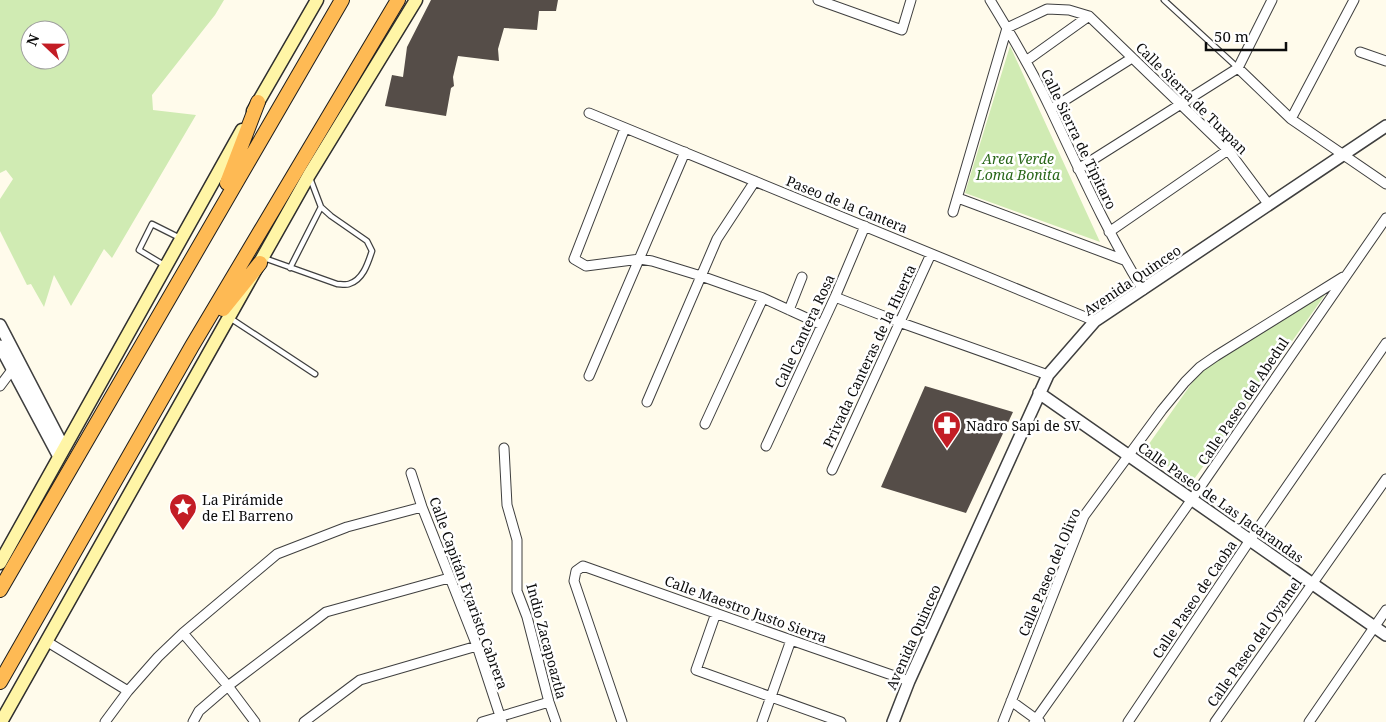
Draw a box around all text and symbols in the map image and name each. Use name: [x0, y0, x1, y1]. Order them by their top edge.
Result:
north arrow: [20, 20, 70, 70]
scale bar: [1206, 20, 1286, 52]
text: 50 m: [1214, 26, 1249, 46]
text: N: [22, 31, 43, 49]
street label: Calle Sierra de Tuxpan: [1132, 38, 1252, 158]
street label: Calle Sierra de Tipitaro: [1037, 66, 1121, 212]
park label: Area Verde Loma Bonita: [975, 149, 1061, 184]
street label: Paseo de la Cantera: [783, 171, 911, 237]
street label: Avenida Quinceo: [1080, 240, 1184, 320]
street label: Privada Canteras de la Huerta: [818, 261, 920, 451]
street label: Calle Cantera Rosa: [769, 271, 839, 391]
street label: Calle Paseo del Abedul: [1193, 333, 1293, 468]
pharmacy icon: Nadro Sapi de SV: [932, 410, 962, 449]
place label: Nadro Sapi de SV: [966, 416, 1081, 435]
street label: Calle Paseo de Las Jacarandas: [1134, 437, 1308, 567]
place label: La Pirámide de El Barreno: [202, 490, 293, 525]
place icon: La Pirámide de El Barreno: [168, 492, 198, 531]
street label: Calle Capitán Evaristo Cabrera: [425, 494, 513, 692]
street label: Calle Paseo del Olivo: [1013, 505, 1085, 639]
street label: Calle Paseo de Caoba: [1147, 536, 1241, 662]
street label: Calle Maestro Justo Sierra: [662, 571, 830, 647]
street label: Calle Paseo del Oyamel: [1202, 573, 1306, 710]
street label: Indio Zacapoaztla: [522, 581, 572, 701]
street label: Avenida Quinceo: [881, 581, 945, 693]

